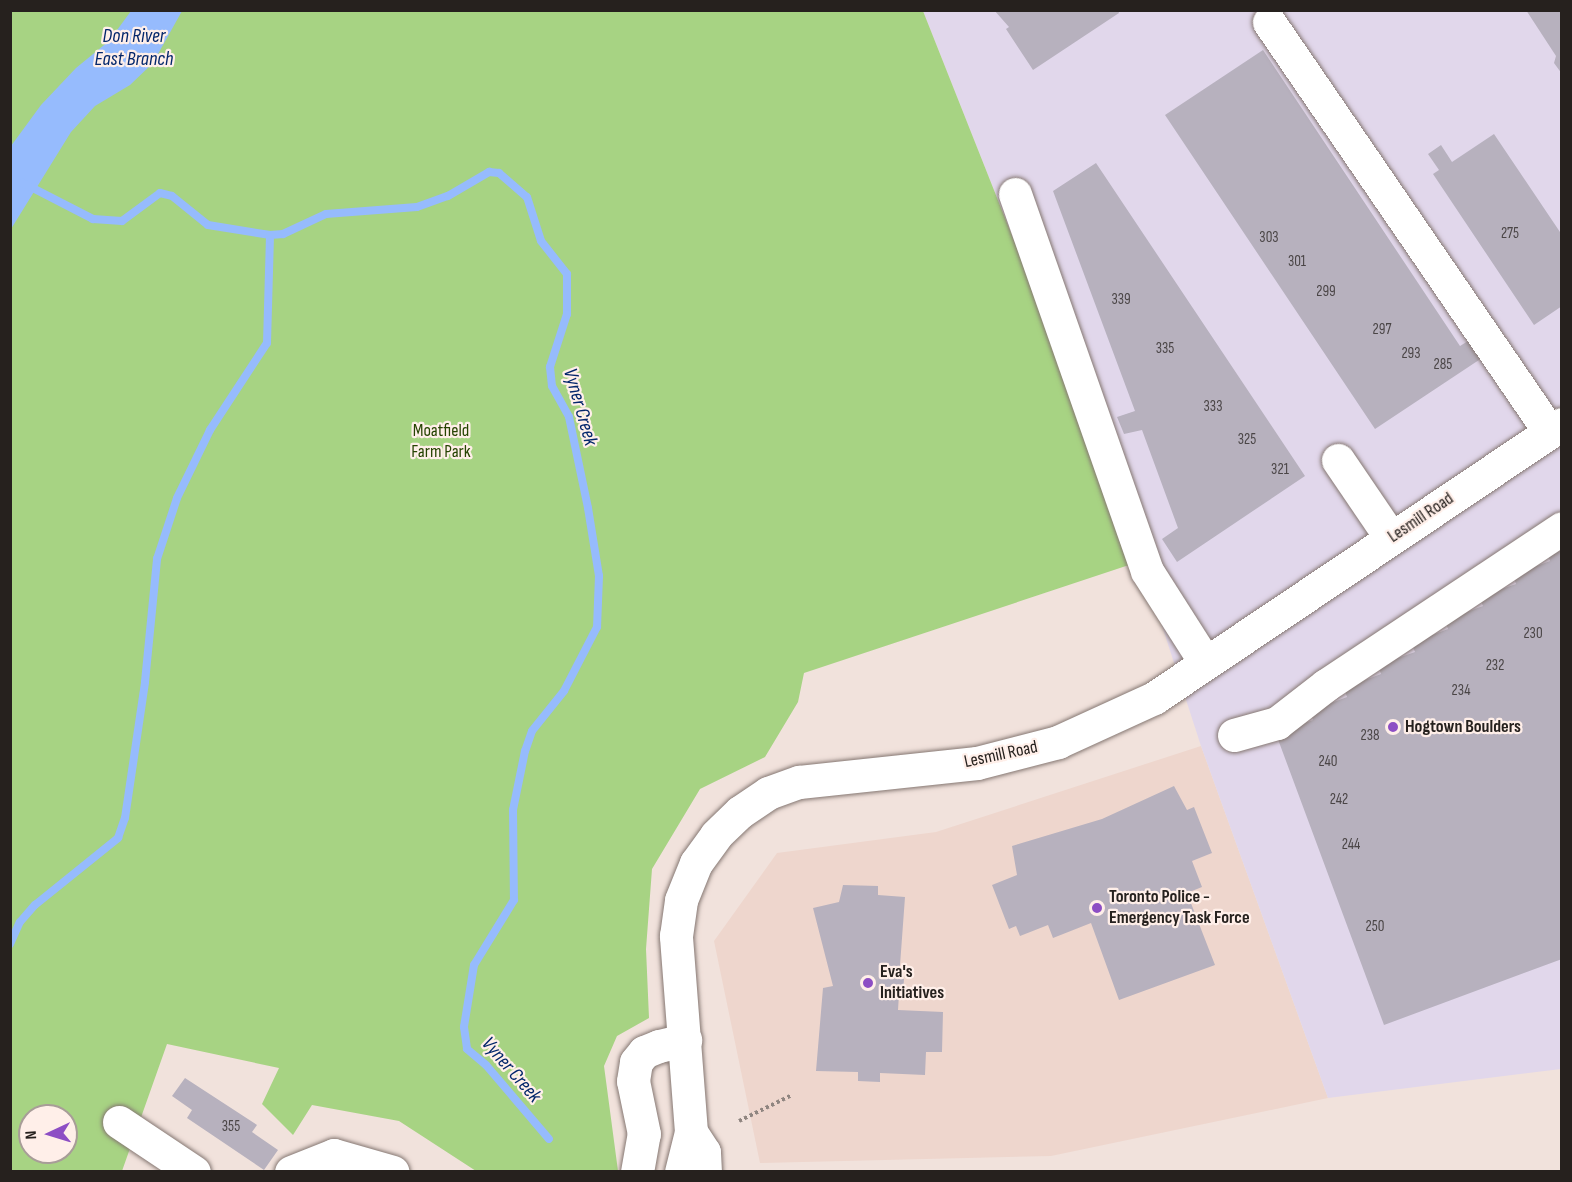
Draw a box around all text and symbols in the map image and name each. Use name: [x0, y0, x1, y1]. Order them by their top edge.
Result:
water label: Don River East Branch: [95, 25, 173, 72]
house number: 275: [1501, 225, 1519, 243]
house number: 303: [1259, 229, 1279, 247]
house number: 301: [1288, 253, 1306, 271]
house number: 299: [1316, 283, 1336, 301]
house number: 339: [1111, 291, 1131, 309]
house number: 297: [1373, 321, 1391, 339]
house number: 335: [1156, 340, 1174, 358]
house number: 293: [1401, 345, 1421, 363]
house number: 285: [1434, 356, 1452, 374]
water label: Vyner Creek: [558, 366, 602, 448]
house number: 333: [1204, 398, 1222, 416]
park label: Moatfield Farm Park: [411, 421, 471, 464]
house number: 325: [1238, 431, 1256, 449]
house number: 321: [1271, 461, 1289, 479]
street label: Lesmill Road: [1384, 488, 1458, 548]
house number: 230: [1523, 625, 1543, 643]
house number: 232: [1486, 657, 1504, 675]
house number: 234: [1452, 682, 1470, 700]
place label: Hogtown Boulders: [1405, 716, 1521, 738]
marker: Hogtown Boulders: [1386, 720, 1400, 734]
house number: 238: [1360, 727, 1380, 745]
street label: Lesmill Road: [962, 737, 1040, 773]
house number: 240: [1318, 753, 1338, 771]
house number: 242: [1330, 791, 1348, 809]
house number: 244: [1342, 836, 1360, 854]
place label: Toronto Police - Emergency Task Force: [1109, 887, 1250, 930]
marker: Toronto Police - Emergency Task Force: [1090, 901, 1104, 915]
house number: 250: [1366, 918, 1384, 936]
place label: Eva's Initiatives: [880, 962, 944, 1004]
marker: Eva's Initiatives: [861, 976, 875, 990]
water label: Vyner Creek: [476, 1032, 546, 1108]
north arrow: [18, 1104, 78, 1164]
house number: 355: [222, 1118, 240, 1136]
text: N: [22, 1130, 41, 1140]

